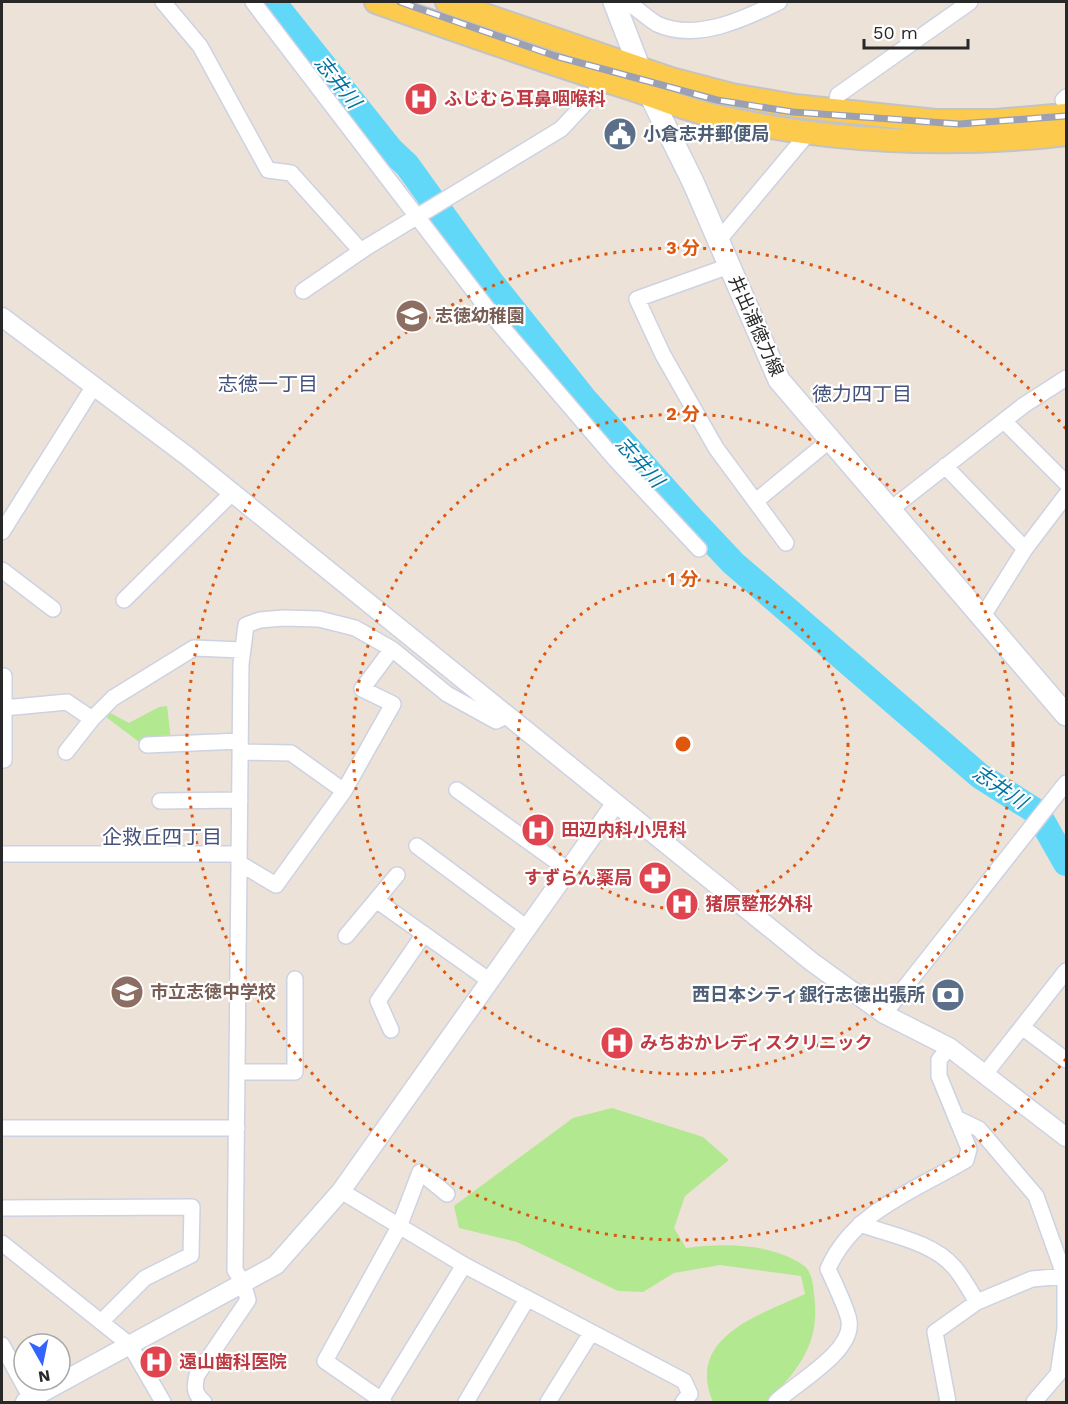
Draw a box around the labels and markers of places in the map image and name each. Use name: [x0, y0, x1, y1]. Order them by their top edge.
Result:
hospital icon: ふじむら耳鼻咽喉科: [403, 81, 439, 117]
place label: ふじむら耳鼻咽喉科: [444, 88, 606, 109]
public building icon: 小倉志井郵便局: [602, 116, 638, 152]
place label: 小倉志井郵便局: [643, 123, 769, 144]
school or university icon: 志徳幼稚園: [394, 298, 430, 334]
place label: 志徳幼稚園: [435, 305, 525, 326]
centre of rings: [673, 734, 693, 754]
hospital icon: 田辺内科小児科: [520, 812, 556, 848]
place label: 田辺内科小児科: [561, 819, 687, 840]
pharmacy icon: すずらん薬局: [637, 860, 673, 896]
place label: すずらん薬局: [524, 867, 632, 888]
hospital icon: 猪原整形外科: [664, 886, 700, 922]
place label: 猪原整形外科: [705, 893, 813, 914]
school or university icon: 市立志徳中学校: [109, 974, 145, 1010]
bank icon: 西日本シティ銀行志徳出張所: [930, 977, 966, 1013]
place label: 市立志徳中学校: [150, 981, 276, 1002]
place label: 西日本シティ銀行志徳出張所: [692, 984, 925, 1005]
hospital icon: みちおかレディスクリニック: [599, 1025, 635, 1061]
place label: みちおかレディスクリニック: [640, 1032, 873, 1053]
hospital icon: 遠山歯科医院: [138, 1344, 174, 1380]
place label: 遠山歯科医院: [179, 1351, 287, 1372]

